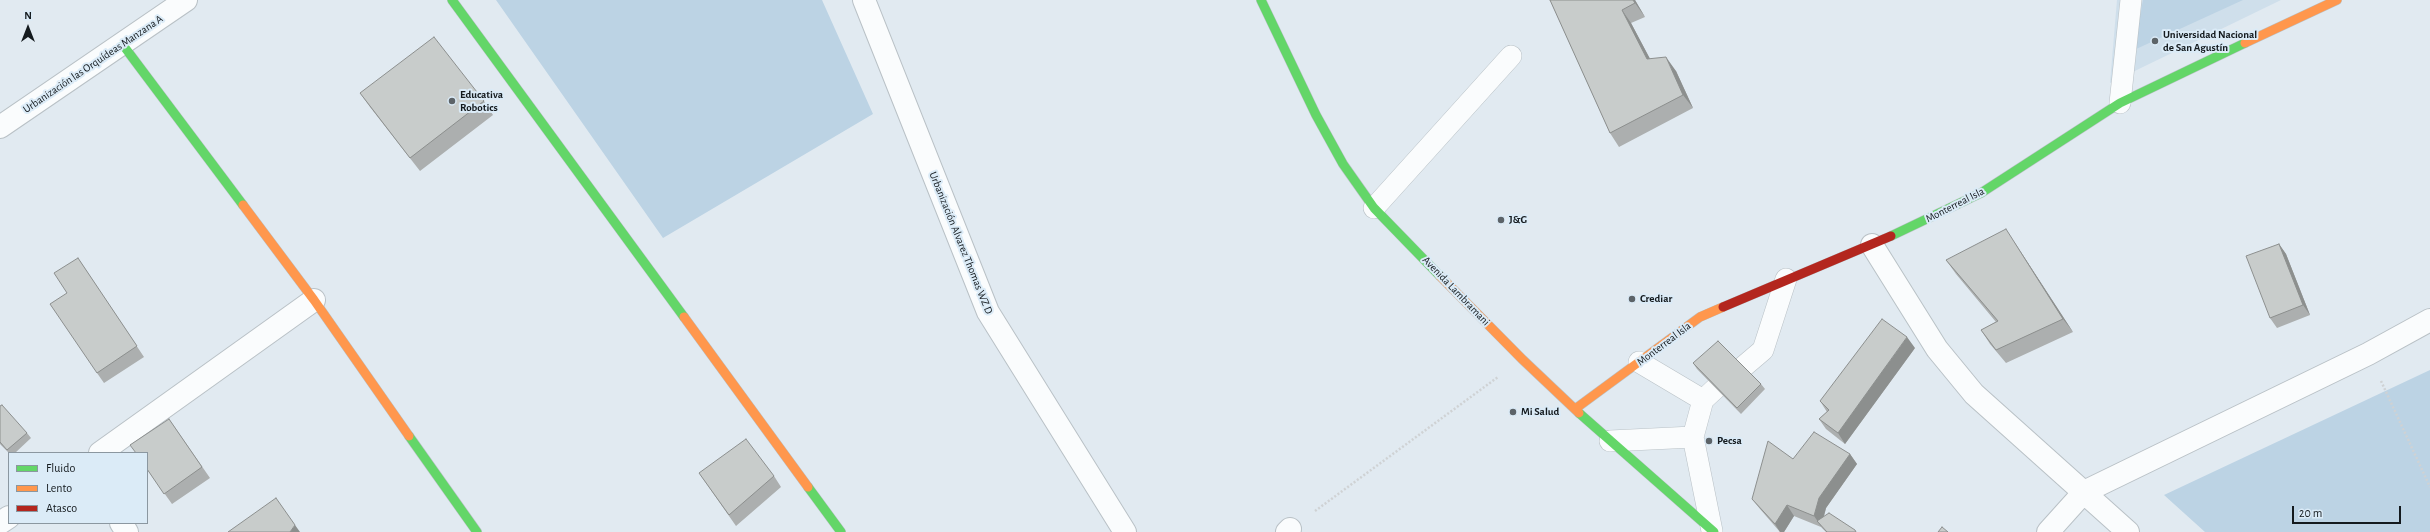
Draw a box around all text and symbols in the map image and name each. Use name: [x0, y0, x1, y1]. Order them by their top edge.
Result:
north arrow: [8, 8, 48, 48]
text: N: [24, 10, 32, 21]
street label: Urbanización las Orquídeas Manzana A: [21, 12, 165, 116]
place label: Universidad Nacional de San Agustín: [2163, 28, 2257, 54]
marker: Universidad Nacional de San Agustín: [2150, 36, 2160, 46]
place label: Educativa Robotics: [460, 88, 503, 114]
marker: Educativa Robotics: [447, 96, 457, 106]
street label: Urbanización Alvarez Thomas WZ D: [926, 170, 996, 316]
street label: Monterreal Isla: [1923, 185, 1987, 225]
place label: J&G: [1509, 213, 1527, 227]
marker: J&G: [1496, 215, 1506, 225]
street label: Avenida Lambramani: [1420, 254, 1492, 328]
place label: Crediar: [1640, 292, 1672, 306]
marker: Crediar: [1627, 294, 1637, 304]
street label: Monterreal Isla: [1634, 319, 1694, 369]
place label: Mi Salud: [1521, 405, 1559, 419]
marker: Mi Salud: [1508, 407, 1518, 417]
place label: Pecsa: [1717, 434, 1742, 448]
marker: Pecsa: [1704, 436, 1714, 446]
legend: [8, 452, 148, 524]
text: Fluido: [46, 462, 75, 474]
text: Lento: [46, 482, 72, 494]
scale bar: [2294, 498, 2403, 524]
text: Atasco: [46, 502, 77, 514]
text: 20 m: [2299, 507, 2322, 519]

